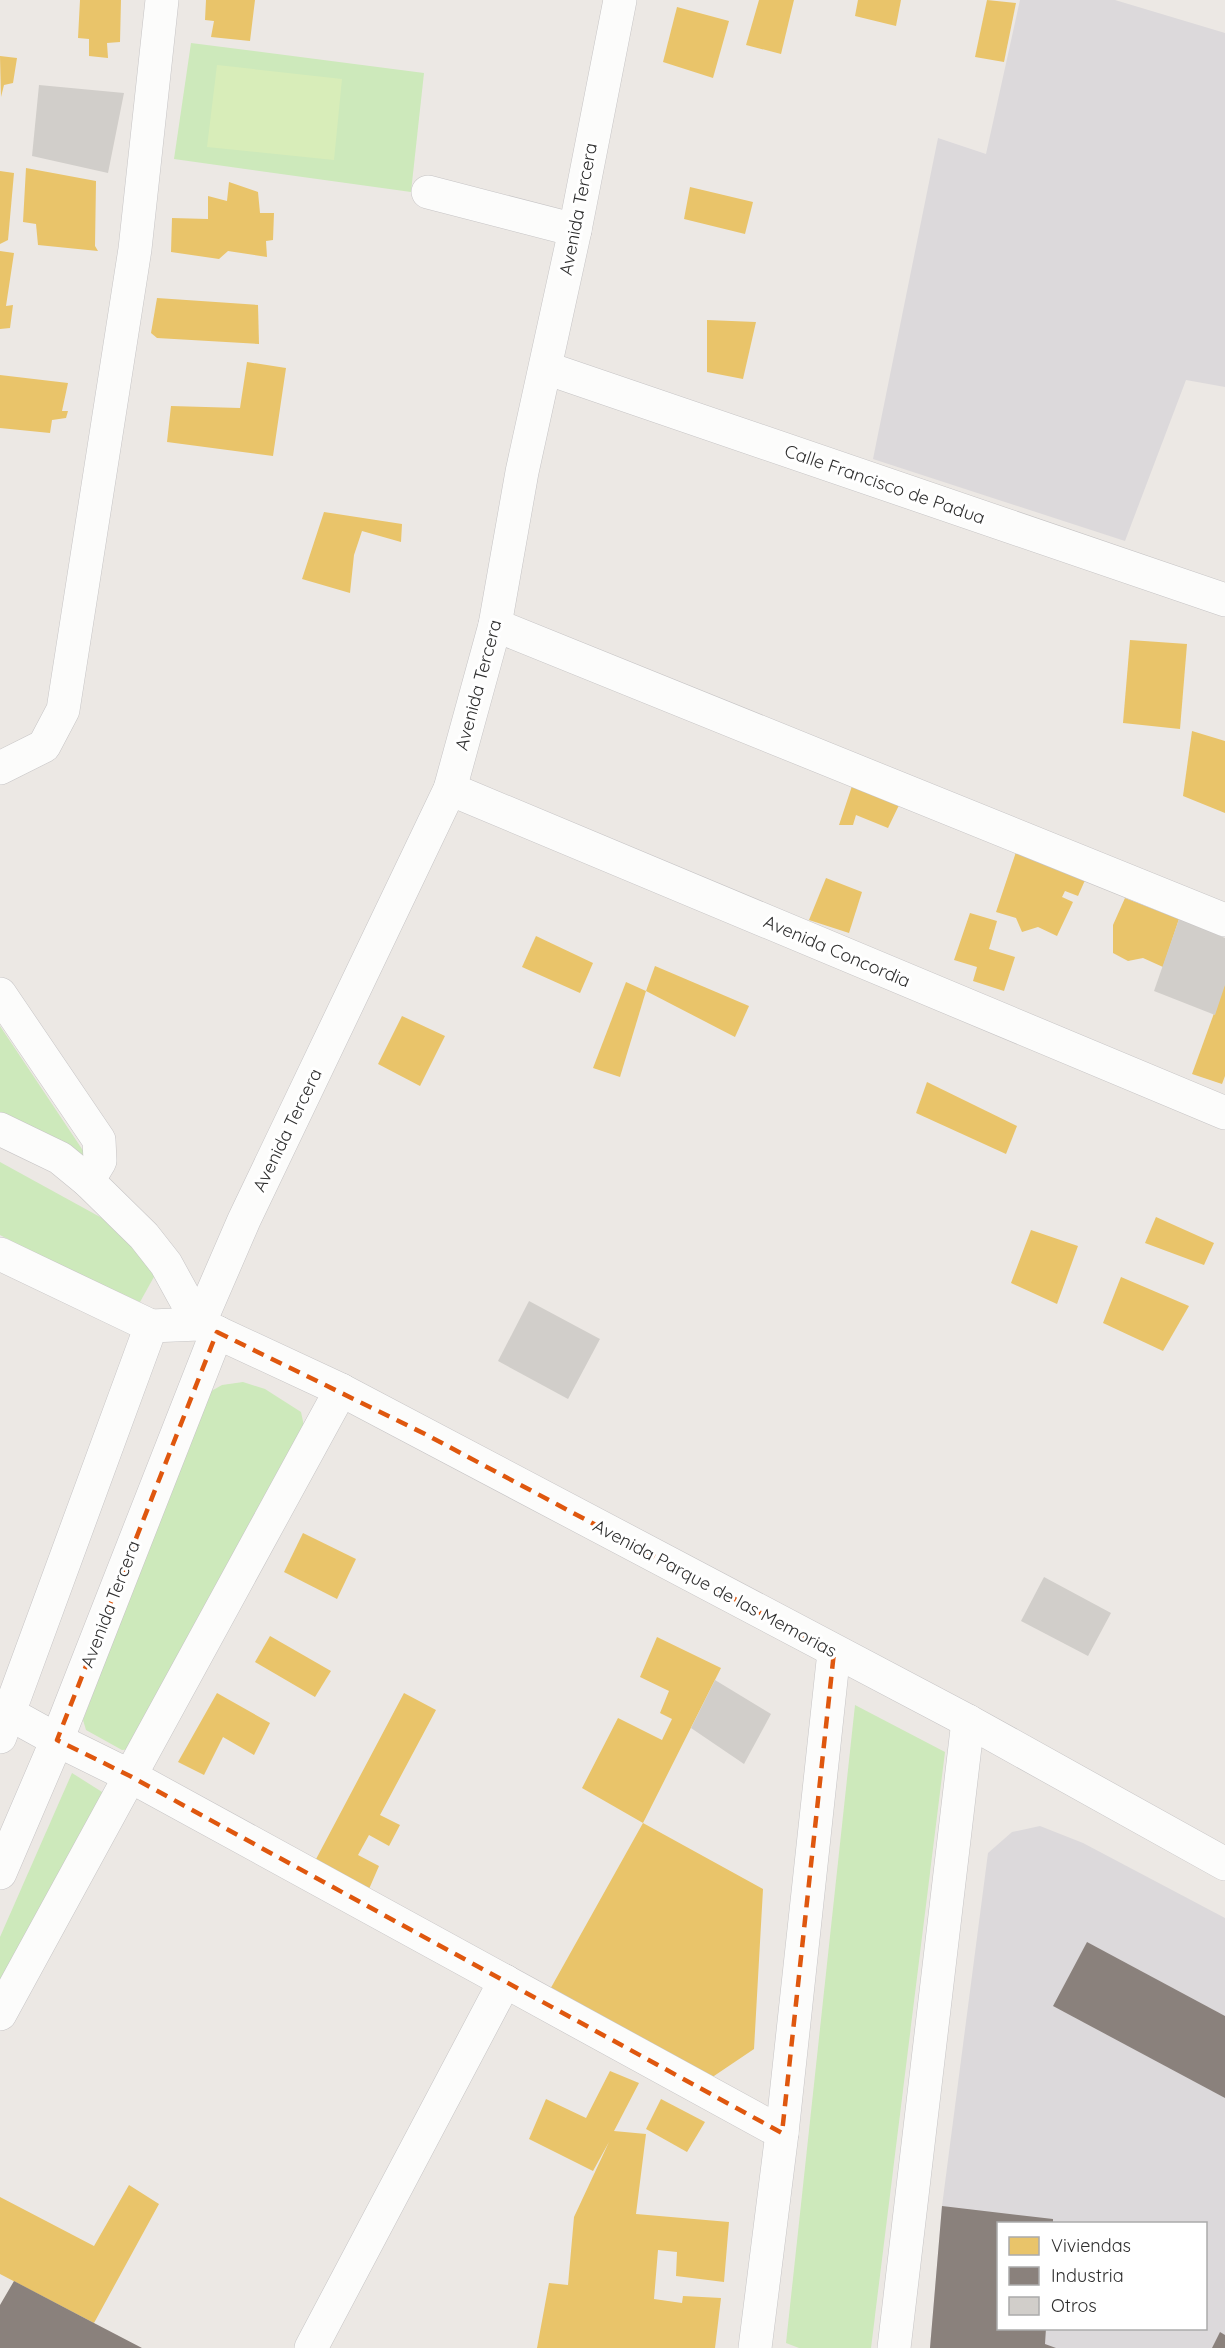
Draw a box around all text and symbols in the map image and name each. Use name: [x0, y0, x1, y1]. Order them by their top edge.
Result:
street label: Avenida Tercera: [554, 141, 602, 277]
street label: Calle Francisco de Padua: [782, 439, 988, 529]
street label: Avenida Tercera: [450, 617, 506, 753]
street label: Avenida Concordia: [760, 910, 914, 992]
street label: Avenida Tercera: [247, 1065, 327, 1195]
street label: Avenida Parque de las Memorias: [589, 1514, 841, 1662]
street label: Avenida Tercera: [75, 1537, 145, 1671]
legend: [997, 2222, 1207, 2330]
text: Viviendas: [1051, 2234, 1131, 2257]
text: Industria: [1051, 2264, 1124, 2287]
text: Otros: [1051, 2294, 1097, 2317]

